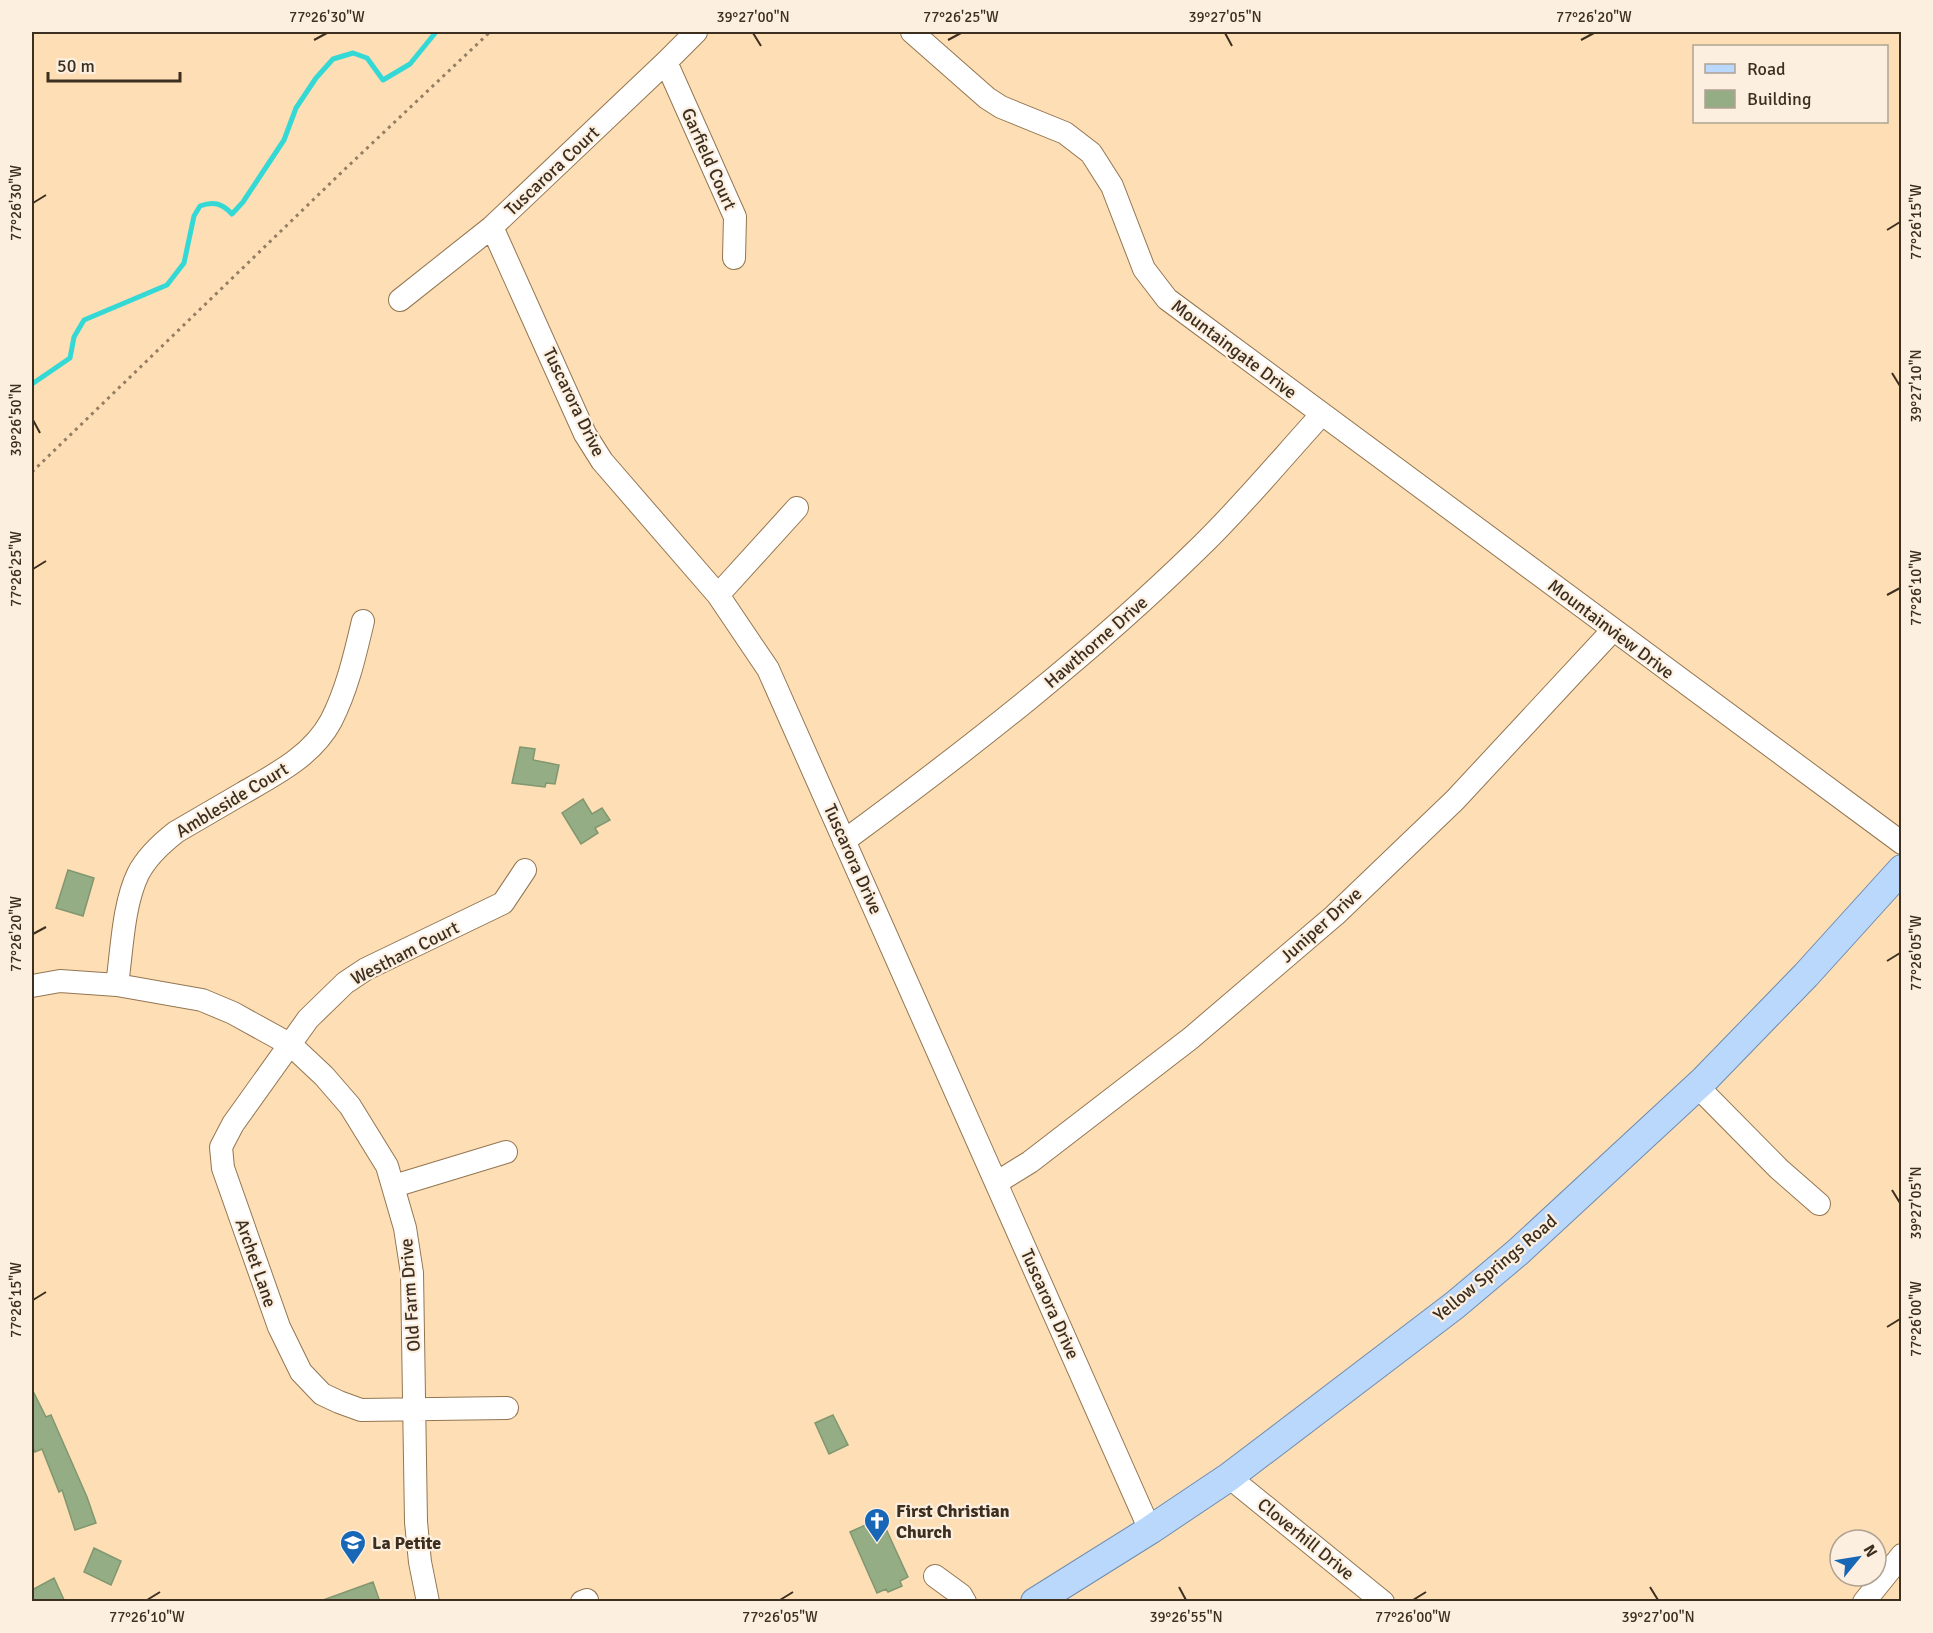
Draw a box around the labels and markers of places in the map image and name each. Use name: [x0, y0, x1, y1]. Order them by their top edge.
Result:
place label: First Christian Church: [896, 1500, 1010, 1543]
church icon: First Christian Church: [862, 1506, 892, 1544]
school or university icon: La Petite: [338, 1528, 368, 1566]
place label: La Petite: [372, 1532, 441, 1554]

